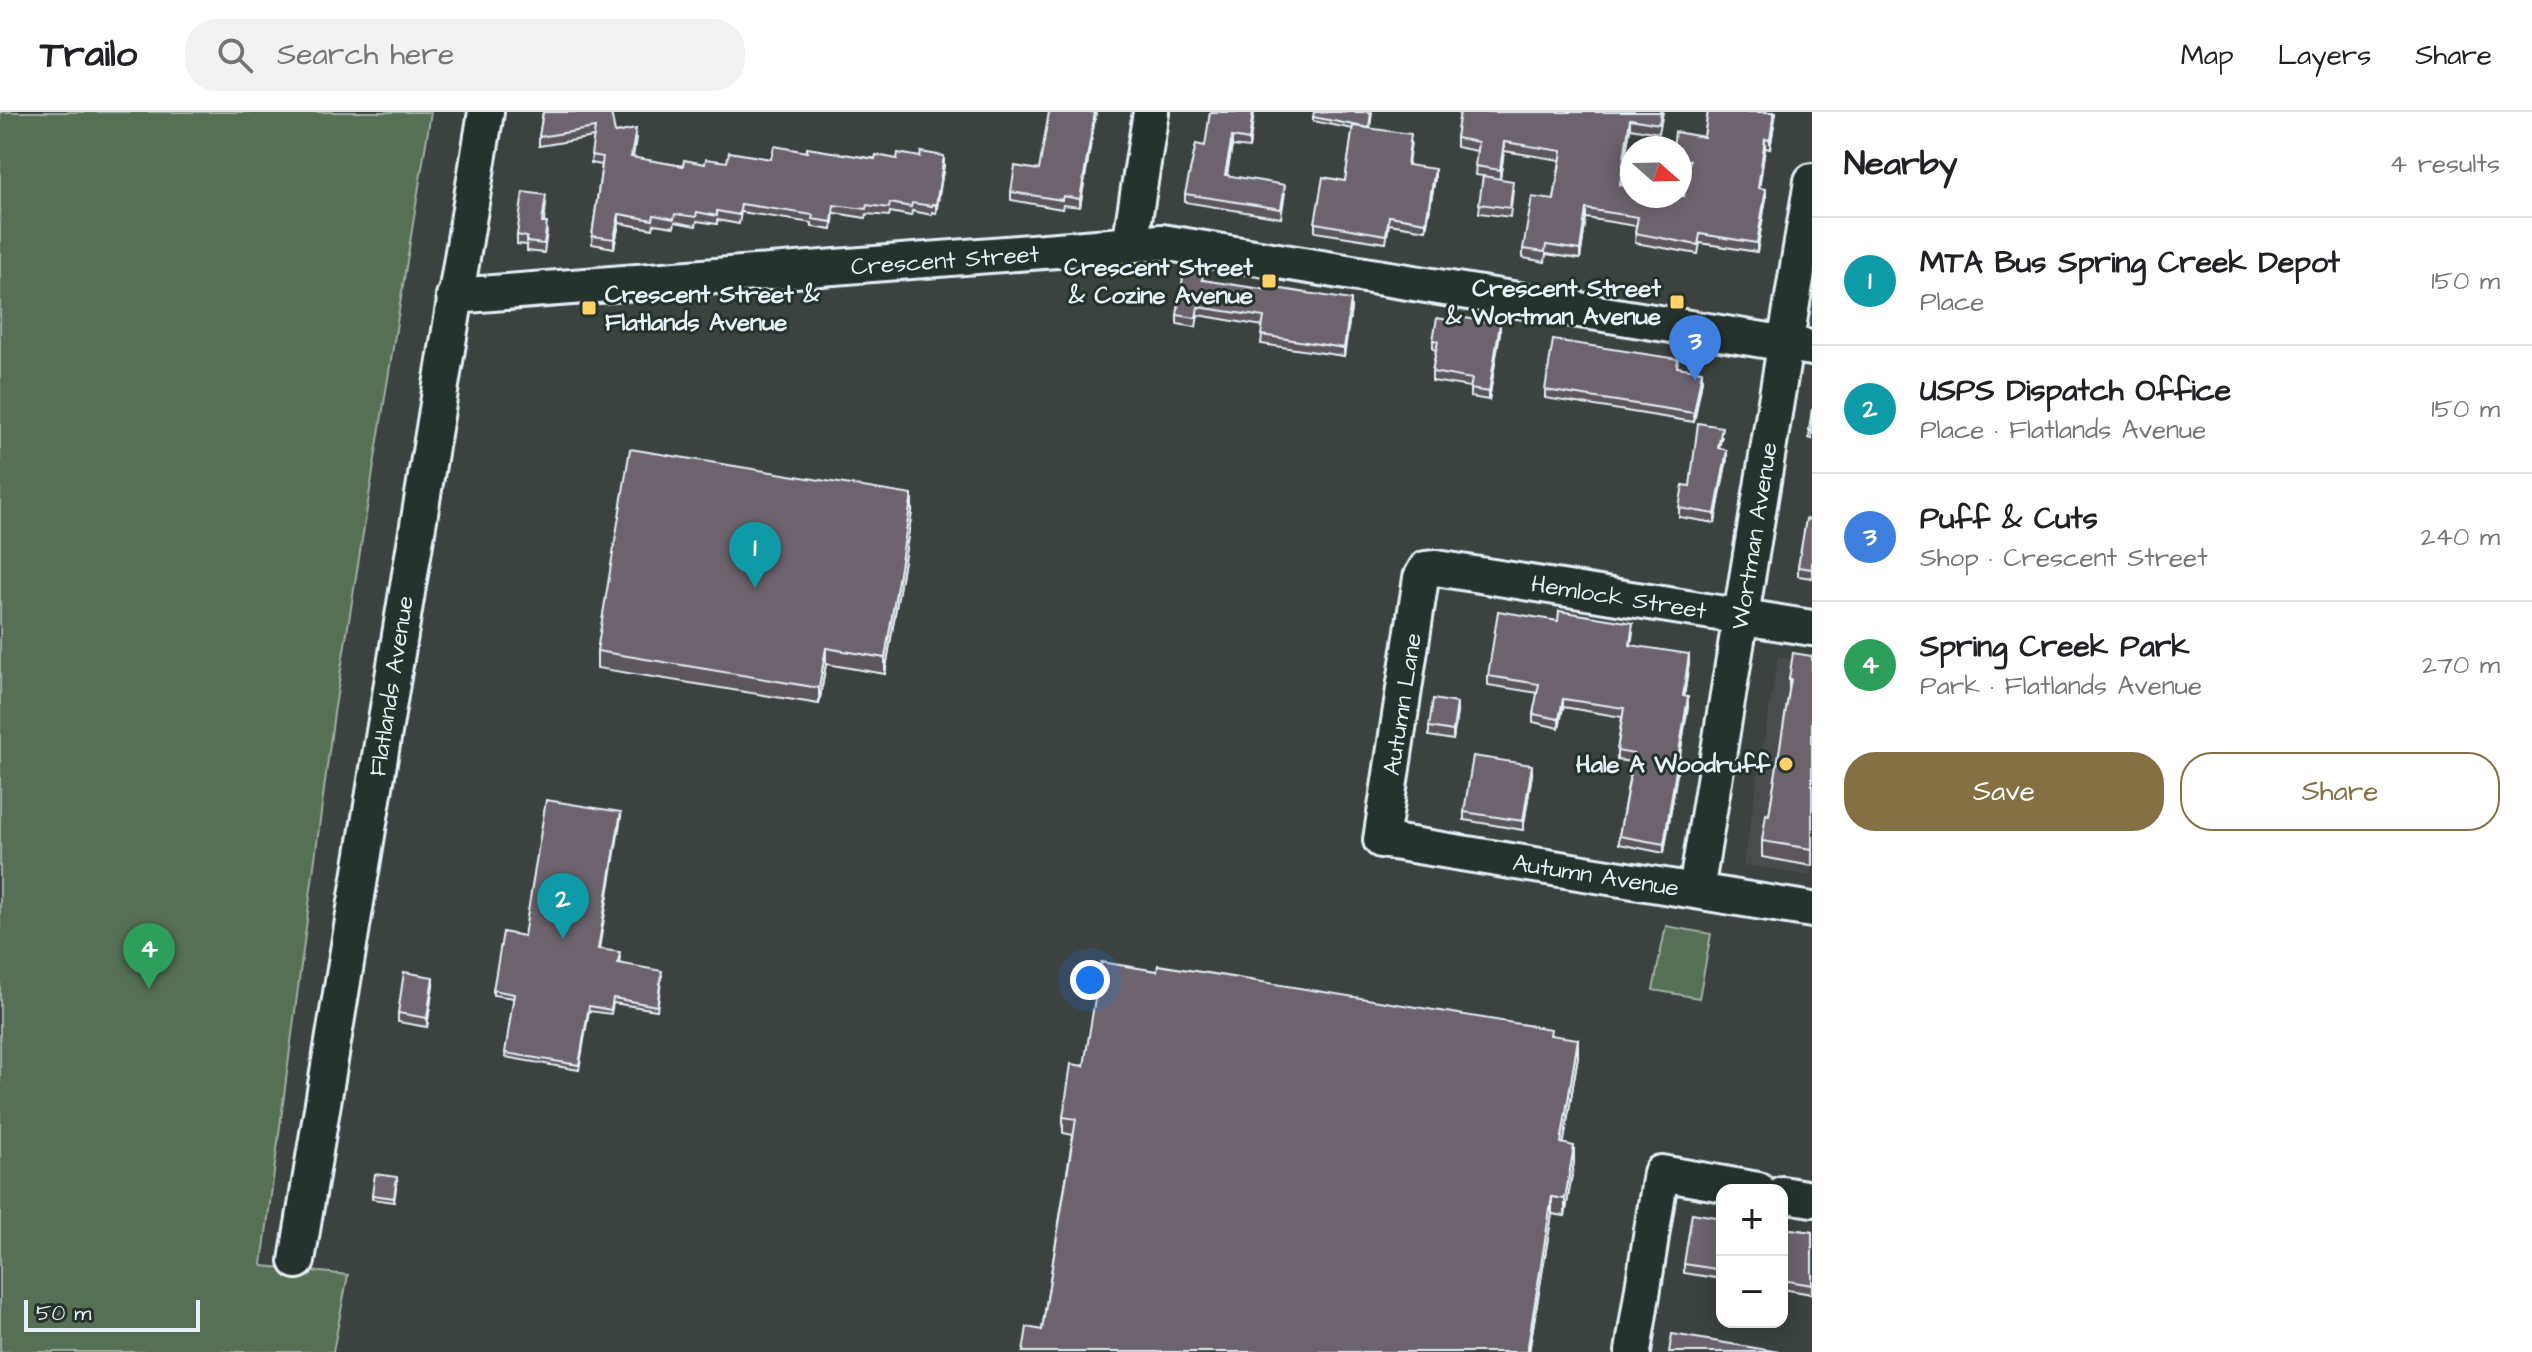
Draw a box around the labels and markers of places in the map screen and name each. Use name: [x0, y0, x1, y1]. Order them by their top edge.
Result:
place label: Crescent Street & Cozine Avenue: [1064, 251, 1253, 313]
marker: Crescent Street & Cozine Avenue: [1260, 272, 1278, 290]
place label: Crescent Street & Wortman Avenue: [1445, 272, 1661, 334]
place label: Crescent Street & Flatlands Avenue: [605, 278, 820, 340]
marker: Crescent Street & Wortman Avenue: [1668, 293, 1686, 311]
marker: Crescent Street & Flatlands Avenue: [580, 299, 598, 317]
pin: 3: [1669, 315, 1721, 381]
pin: 1: [729, 522, 781, 588]
place label: Hale A Woodruff: [1576, 748, 1771, 782]
marker: Hale A Woodruff: [1777, 755, 1795, 773]
pin: 2: [537, 873, 589, 939]
pin: 4: [123, 923, 175, 989]

